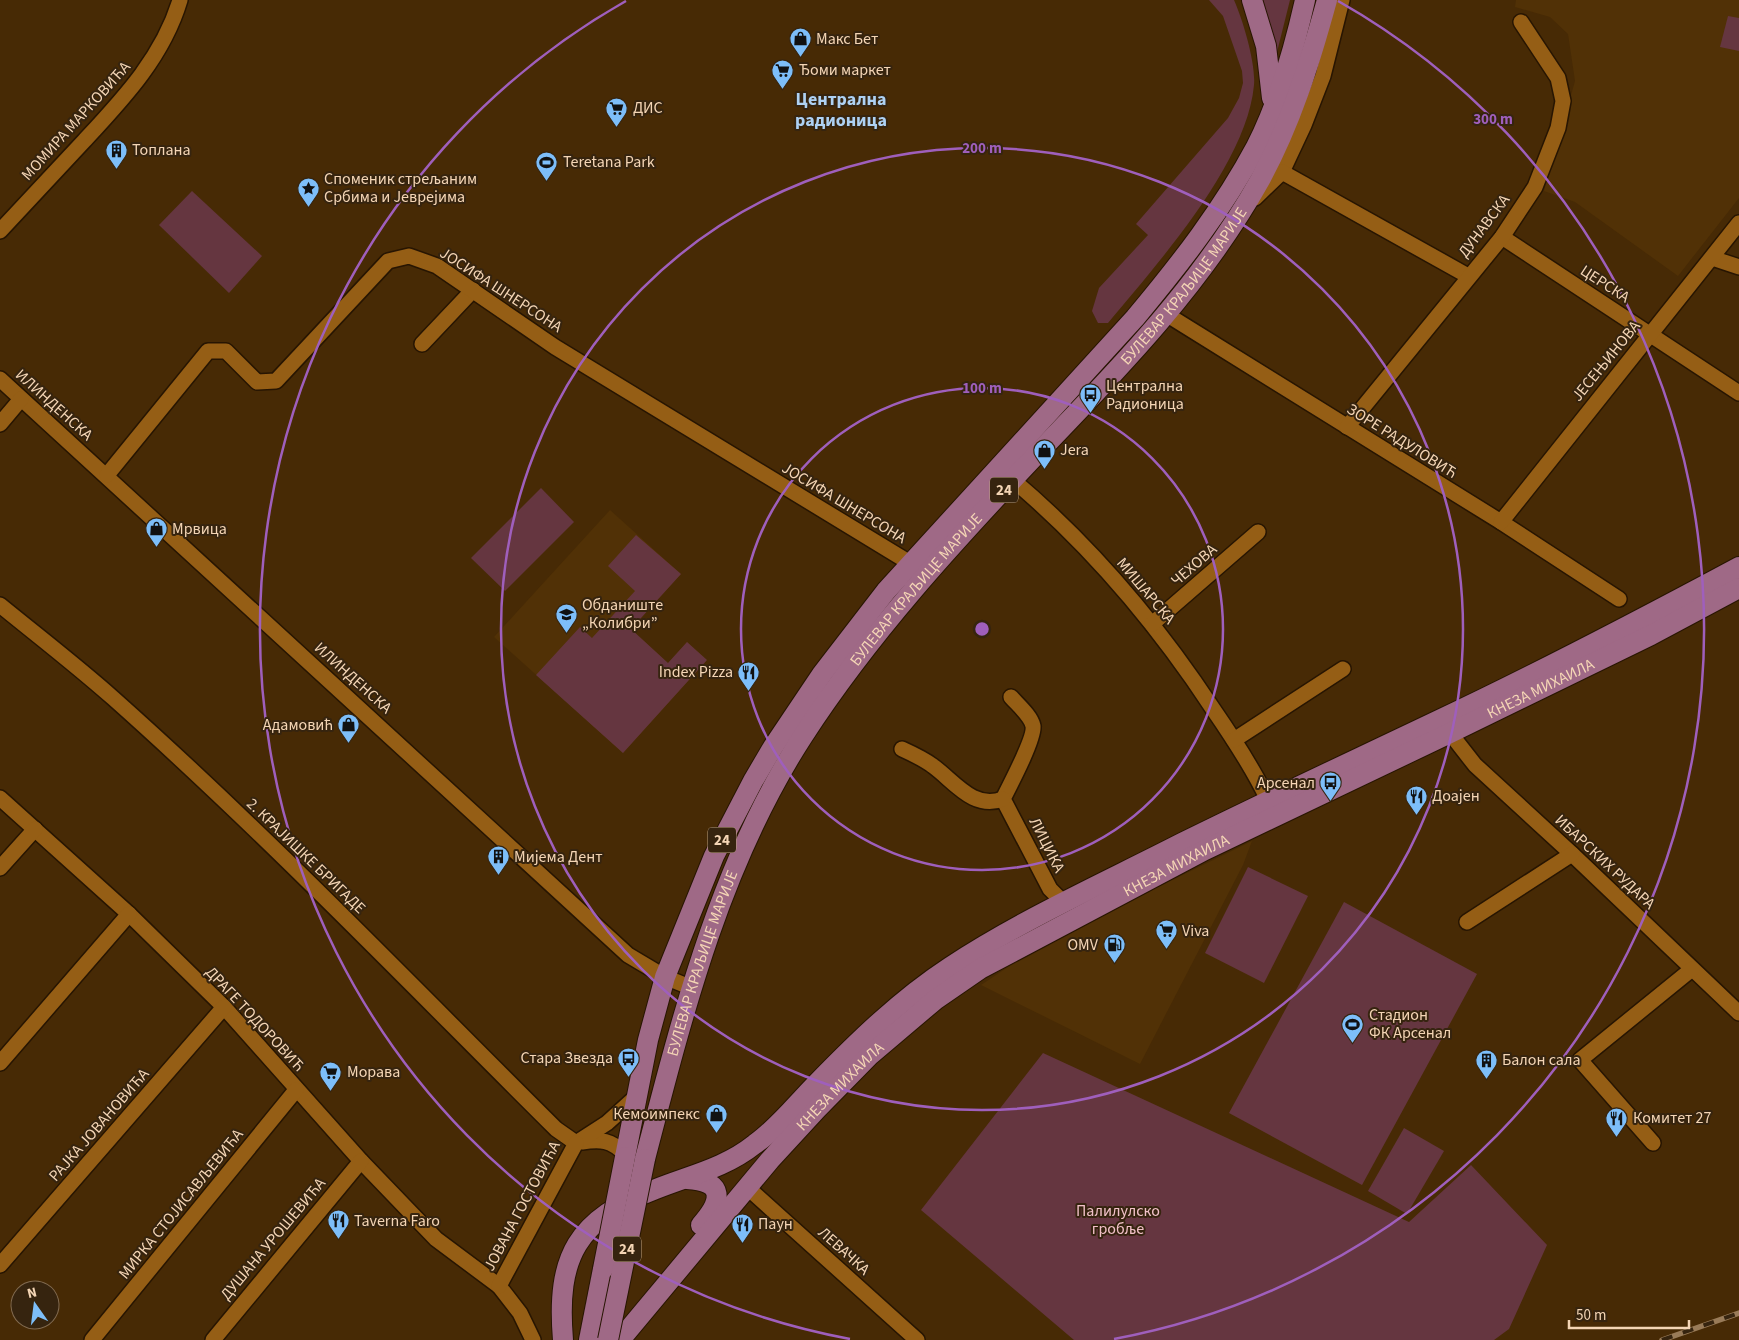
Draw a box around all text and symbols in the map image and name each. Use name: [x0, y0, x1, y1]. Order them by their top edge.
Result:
shop icon: Макс Бет: [788, 27, 812, 58]
place label: Макс Бет: [816, 28, 878, 50]
street label: МОМИРА МАРКОВИЋА: [16, 56, 136, 185]
supermarket icon: Ђоми маркет: [771, 58, 795, 89]
place label: Ђоми маркет: [799, 59, 891, 81]
district label: Централна радионица: [795, 87, 887, 133]
supermarket icon: ДИС: [605, 96, 629, 127]
place label: ДИС: [633, 97, 663, 119]
text: 300 m: [1473, 109, 1513, 130]
building icon: Топлана: [104, 138, 128, 169]
text: 200 m: [962, 138, 1002, 159]
place label: Топлана: [132, 139, 191, 161]
sports icon: Teretana Park: [535, 150, 559, 181]
place label: Teretana Park: [563, 151, 655, 173]
place label: Споменик стрељаним Србима и Јеврејима: [324, 168, 477, 208]
place icon: Споменик стрељаним Србима и Јеврејима: [296, 176, 320, 207]
street label: ДУНАВСКА: [1453, 190, 1515, 262]
street label: БУЛЕВАР КРАЉИЦЕ МАРИЈЕ: [1115, 203, 1252, 370]
street label: ЈОСИФА ШНЕРСОНА: [436, 242, 567, 338]
street label: ЦЕРСКА: [1576, 260, 1634, 308]
street label: ЈЕСЕЊИНОВА: [1567, 316, 1646, 406]
street label: ИЛИНДЕНСКА: [10, 364, 98, 446]
place label: Централна Радионица: [1106, 375, 1184, 415]
text: 100 m: [962, 378, 1002, 399]
bus stop icon: Централна Радионица: [1078, 383, 1102, 414]
street label: ЗОРЕ РАДУЛОВИЋ: [1343, 398, 1461, 484]
shop icon: Jera: [1032, 438, 1056, 469]
place label: Jera: [1060, 439, 1089, 461]
street label: ЈОСИФА ШНЕРСОНА: [778, 457, 911, 549]
road number: 24: [990, 478, 1018, 502]
street label: БУЛЕВАР КРАЉИЦЕ МАРИЈЕ: [845, 508, 988, 671]
shop icon: Мрвица: [144, 517, 168, 548]
place label: Мрвица: [172, 518, 227, 540]
street label: ЧЕХОВА: [1166, 539, 1222, 591]
street label: МИШАРСКА: [1112, 553, 1181, 629]
place label: Обданиште „Колибри”: [582, 594, 663, 634]
school or university icon: Обданиште „Колибри”: [554, 602, 578, 633]
centre of rings: [973, 620, 991, 638]
street label: ИЛИНДЕНСКА: [309, 637, 397, 719]
street label: КНЕЗА МИХАИЛА: [1483, 653, 1598, 724]
restaurant icon: Index Pizza: [737, 660, 761, 691]
place label: Index Pizza: [659, 661, 733, 683]
shop icon: Адамовић: [337, 713, 361, 744]
place label: Адамовић: [263, 714, 333, 736]
bus stop icon: Арсенал: [1319, 771, 1343, 802]
place label: Арсенал: [1257, 772, 1315, 794]
restaurant icon: Доајен: [1404, 784, 1428, 815]
place label: Доајен: [1432, 785, 1480, 807]
street label: 2. КРАЈИШКЕ БРИГАДЕ: [242, 793, 370, 919]
street label: ИБАРСКИХ РУДАРА: [1550, 810, 1660, 915]
street label: ЛИЦИКА: [1024, 814, 1070, 877]
road number: 24: [708, 828, 736, 852]
street label: КНЕЗА МИХАИЛА: [1119, 829, 1233, 902]
building icon: Мијема Дент: [486, 845, 510, 876]
place label: Мијема Дент: [514, 846, 603, 868]
street label: БУЛЕВАР КРАЉИЦЕ МАРИЈЕ: [662, 867, 743, 1059]
supermarket icon: Viva: [1154, 919, 1178, 950]
place label: Viva: [1182, 920, 1209, 942]
fuel station icon: OMV: [1102, 933, 1126, 964]
place label: OMV: [1068, 934, 1099, 956]
street label: ДРАГЕ ТОДОРОВИЋ: [200, 962, 310, 1076]
place label: Стадион ФК Арсенал: [1369, 1004, 1451, 1044]
sports icon: Стадион ФК Арсенал: [1341, 1012, 1365, 1043]
street label: КНЕЗА МИХАИЛА: [791, 1037, 889, 1136]
bus stop icon: Стара Звезда: [617, 1046, 641, 1077]
place label: Стара Звезда: [520, 1047, 613, 1069]
building icon: Балон сала: [1474, 1048, 1498, 1079]
place label: Балон сала: [1502, 1049, 1580, 1071]
supermarket icon: Морава: [319, 1060, 343, 1091]
place label: Морава: [347, 1061, 400, 1083]
street label: РАЈКА ЈОВАНОВИЋА: [44, 1064, 154, 1186]
shop icon: Кемоимпекс: [704, 1102, 728, 1133]
place label: Кемоимпекс: [613, 1103, 700, 1125]
restaurant icon: Комитет 27: [1605, 1106, 1629, 1137]
place label: Комитет 27: [1633, 1107, 1711, 1129]
street label: МИРКА СТОЈИСАВЉЕВИЋА: [113, 1124, 249, 1284]
street label: ЈОВАНА ГОСТОВИЋА: [478, 1137, 566, 1275]
street label: ДУШАНА УРОШЕВИЋА: [215, 1173, 331, 1305]
park label: Палилулско гробље: [1076, 1200, 1160, 1240]
restaurant icon: Taverna Faro: [326, 1209, 350, 1240]
place label: Taverna Faro: [354, 1210, 440, 1232]
restaurant icon: Паун: [730, 1212, 754, 1243]
place label: Паун: [758, 1213, 793, 1235]
street label: ЛЕВАЧКА: [813, 1222, 875, 1280]
road number: 24: [613, 1236, 641, 1262]
north arrow: [10, 1280, 60, 1330]
text: N: [25, 1283, 39, 1304]
scale bar: [1569, 1298, 1689, 1330]
text: 50 m: [1576, 1305, 1606, 1326]

